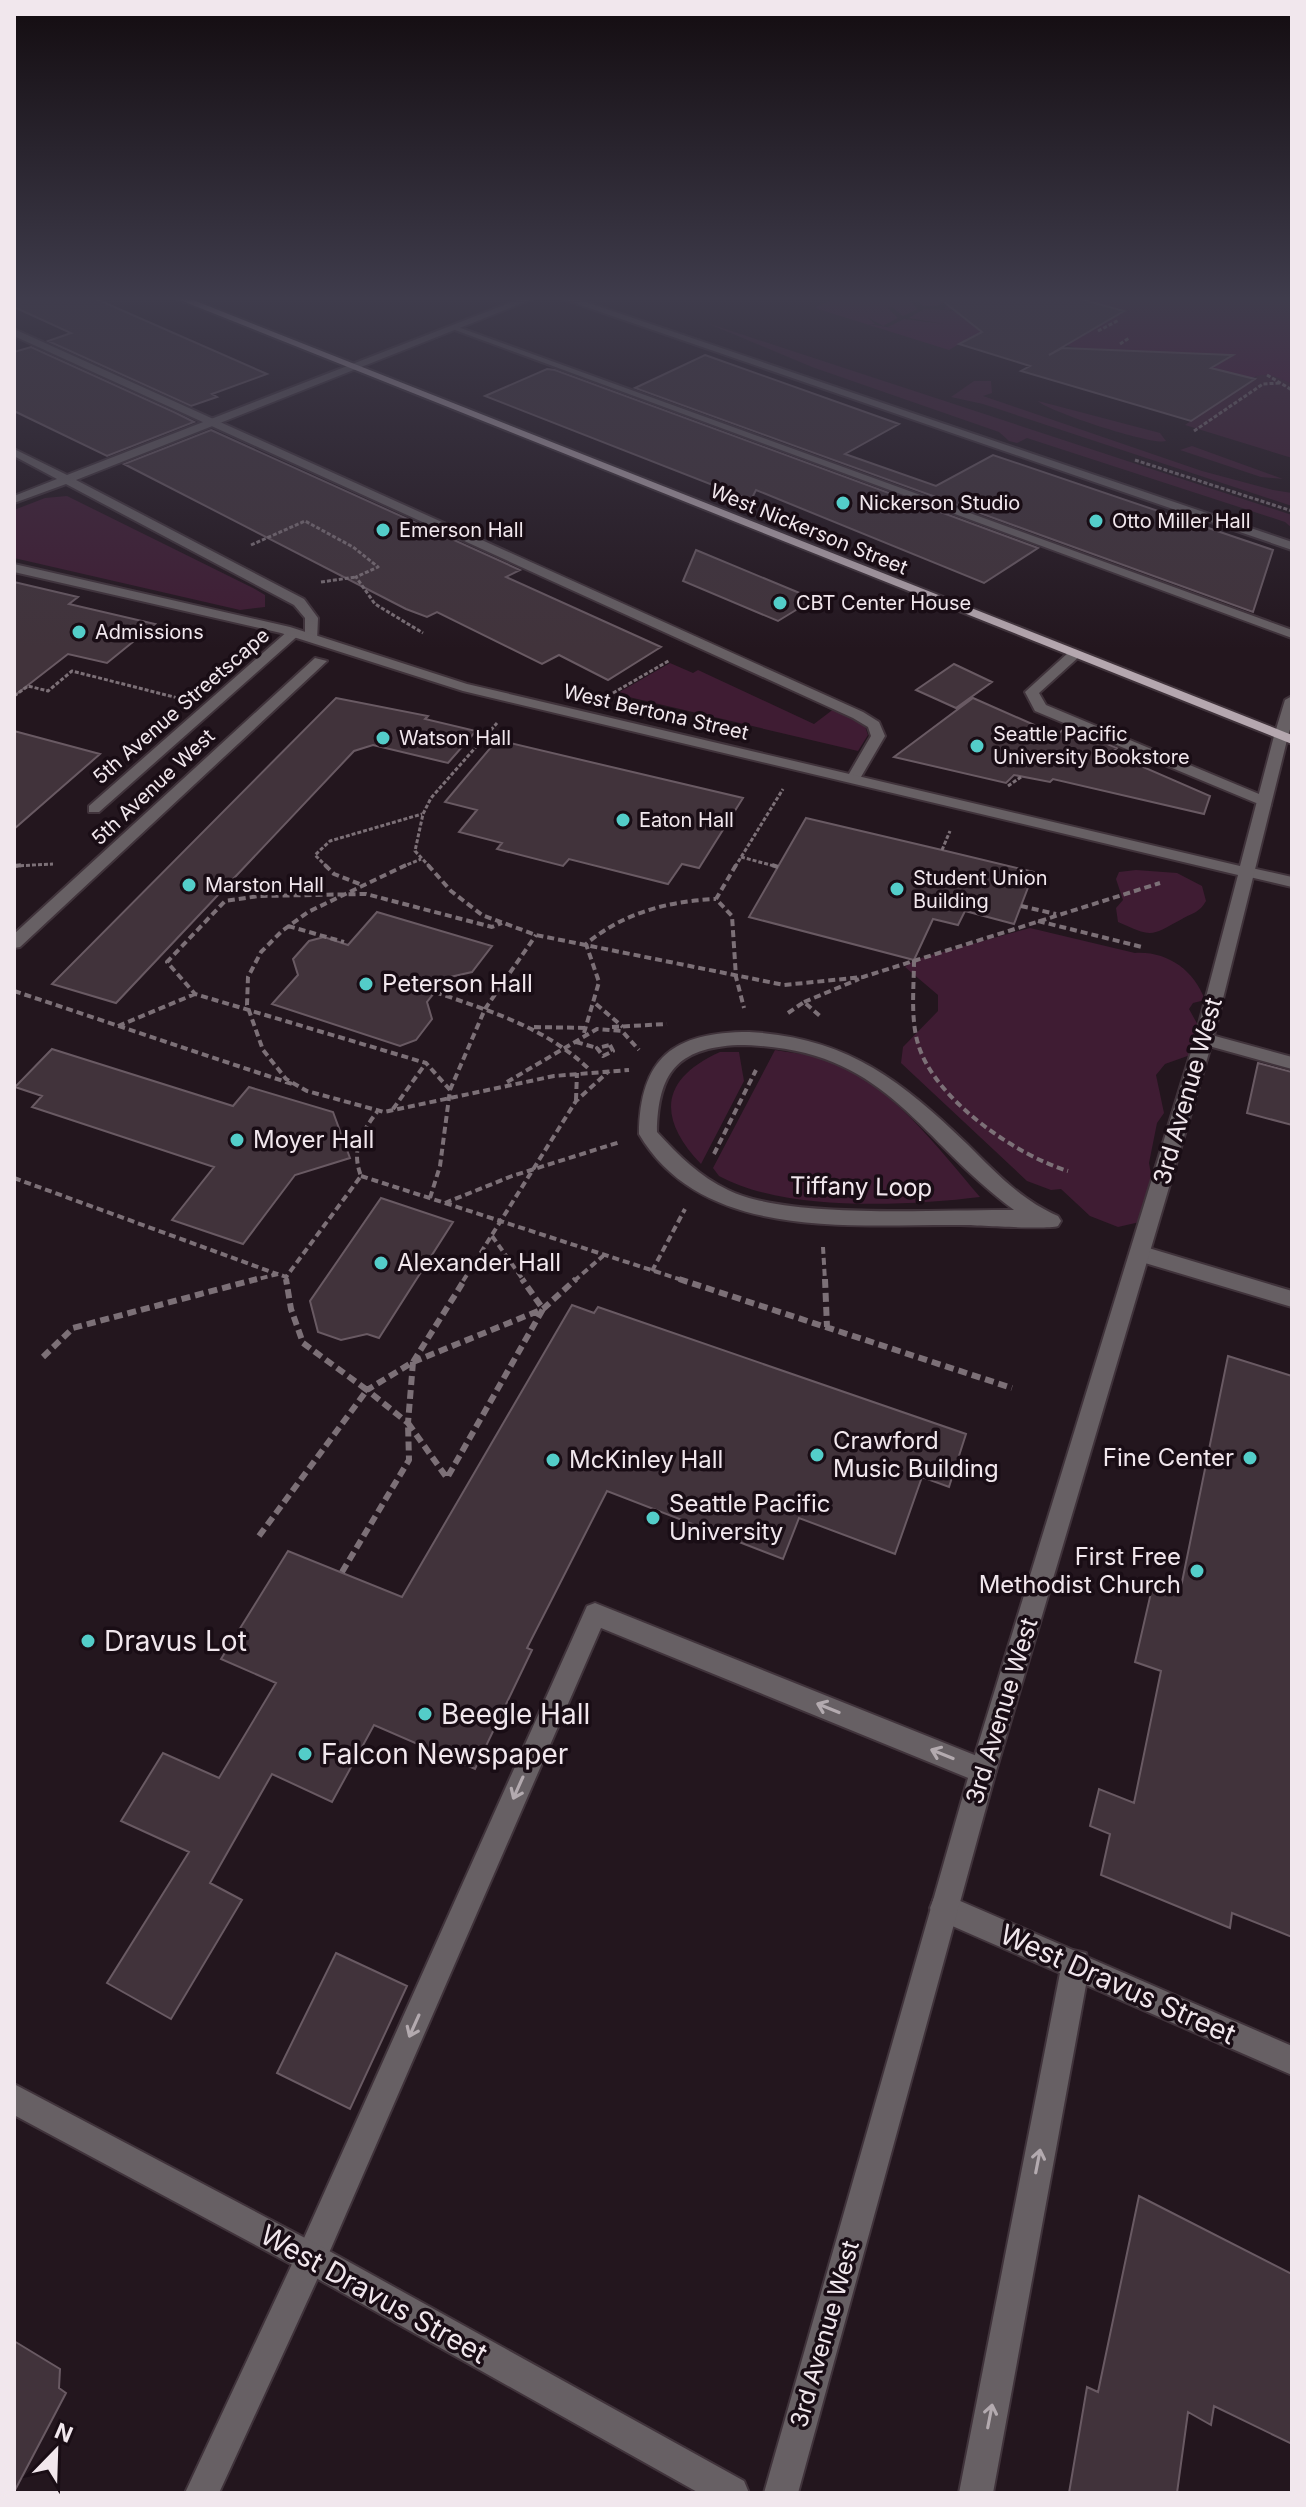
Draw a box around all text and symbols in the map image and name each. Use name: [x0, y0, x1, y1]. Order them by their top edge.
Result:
street label: West Nickerson Street: [707, 478, 912, 580]
place label: Nickerson Studio: [859, 491, 1020, 515]
marker: Nickerson Studio: [834, 494, 852, 512]
place label: Otto Miller Hall: [1112, 509, 1251, 533]
marker: Otto Miller Hall: [1087, 512, 1105, 530]
place label: Emerson Hall: [399, 518, 524, 542]
marker: Emerson Hall: [374, 521, 392, 539]
place label: CBT Center House: [796, 591, 971, 615]
marker: CBT Center House: [771, 594, 789, 612]
place label: Admissions: [95, 620, 204, 644]
marker: Admissions: [70, 623, 88, 641]
street label: 5th Avenue Streetscape: [88, 623, 274, 789]
street label: West Bertona Street: [561, 679, 751, 745]
place label: Seattle Pacific University Bookstore: [993, 722, 1190, 769]
street label: 5th Avenue West: [86, 724, 220, 850]
place label: Watson Hall: [399, 726, 511, 750]
marker: Watson Hall: [374, 729, 392, 747]
marker: Seattle Pacific University Bookstore: [968, 737, 986, 755]
place label: Eaton Hall: [639, 808, 734, 832]
marker: Eaton Hall: [614, 811, 632, 829]
place label: Student Union Building: [913, 866, 1047, 913]
place label: Marston Hall: [205, 873, 324, 897]
marker: Marston Hall: [180, 876, 198, 894]
marker: Student Union Building: [888, 880, 906, 898]
place label: Peterson Hall: [382, 969, 533, 998]
marker: Peterson Hall: [357, 975, 375, 993]
street label: 3rd Avenue West: [1147, 994, 1228, 1188]
place label: Moyer Hall: [253, 1125, 374, 1154]
marker: Moyer Hall: [228, 1131, 246, 1149]
street label: Tiffany Loop: [790, 1171, 932, 1202]
place label: Alexander Hall: [397, 1248, 561, 1277]
marker: Alexander Hall: [372, 1254, 390, 1272]
place label: Crawford Music Building: [833, 1426, 999, 1483]
place label: Fine Center: [1103, 1443, 1234, 1472]
place label: McKinley Hall: [569, 1445, 723, 1474]
marker: Crawford Music Building: [808, 1446, 826, 1464]
marker: Fine Center: [1241, 1449, 1259, 1467]
marker: McKinley Hall: [544, 1451, 562, 1469]
place label: Seattle Pacific University: [669, 1489, 831, 1546]
marker: Seattle Pacific University: [644, 1509, 662, 1527]
place label: First Free Methodist Church: [979, 1542, 1181, 1599]
marker: First Free Methodist Church: [1188, 1562, 1206, 1580]
street label: 3rd Avenue West: [959, 1614, 1044, 1807]
place label: Dravus Lot: [104, 1624, 247, 1658]
marker: Dravus Lot: [79, 1632, 97, 1650]
place label: Beegle Hall: [441, 1697, 590, 1731]
one-way arrow: [816, 1700, 841, 1714]
marker: Beegle Hall: [416, 1705, 434, 1723]
place label: Falcon Newspaper: [321, 1737, 568, 1771]
marker: Falcon Newspaper: [296, 1745, 314, 1763]
one-way arrow: [930, 1746, 955, 1760]
one-way arrow: [510, 1775, 525, 1800]
street label: West Dravus Street: [995, 1917, 1241, 2051]
one-way arrow: [405, 2013, 420, 2038]
one-way arrow: [1032, 2149, 1047, 2174]
street label: West Dravus Street: [255, 2217, 493, 2371]
street label: 3rd Avenue West: [784, 2237, 865, 2431]
one-way arrow: [984, 2404, 999, 2430]
north arrow: [16, 2411, 96, 2491]
text: N: [51, 2417, 77, 2448]

